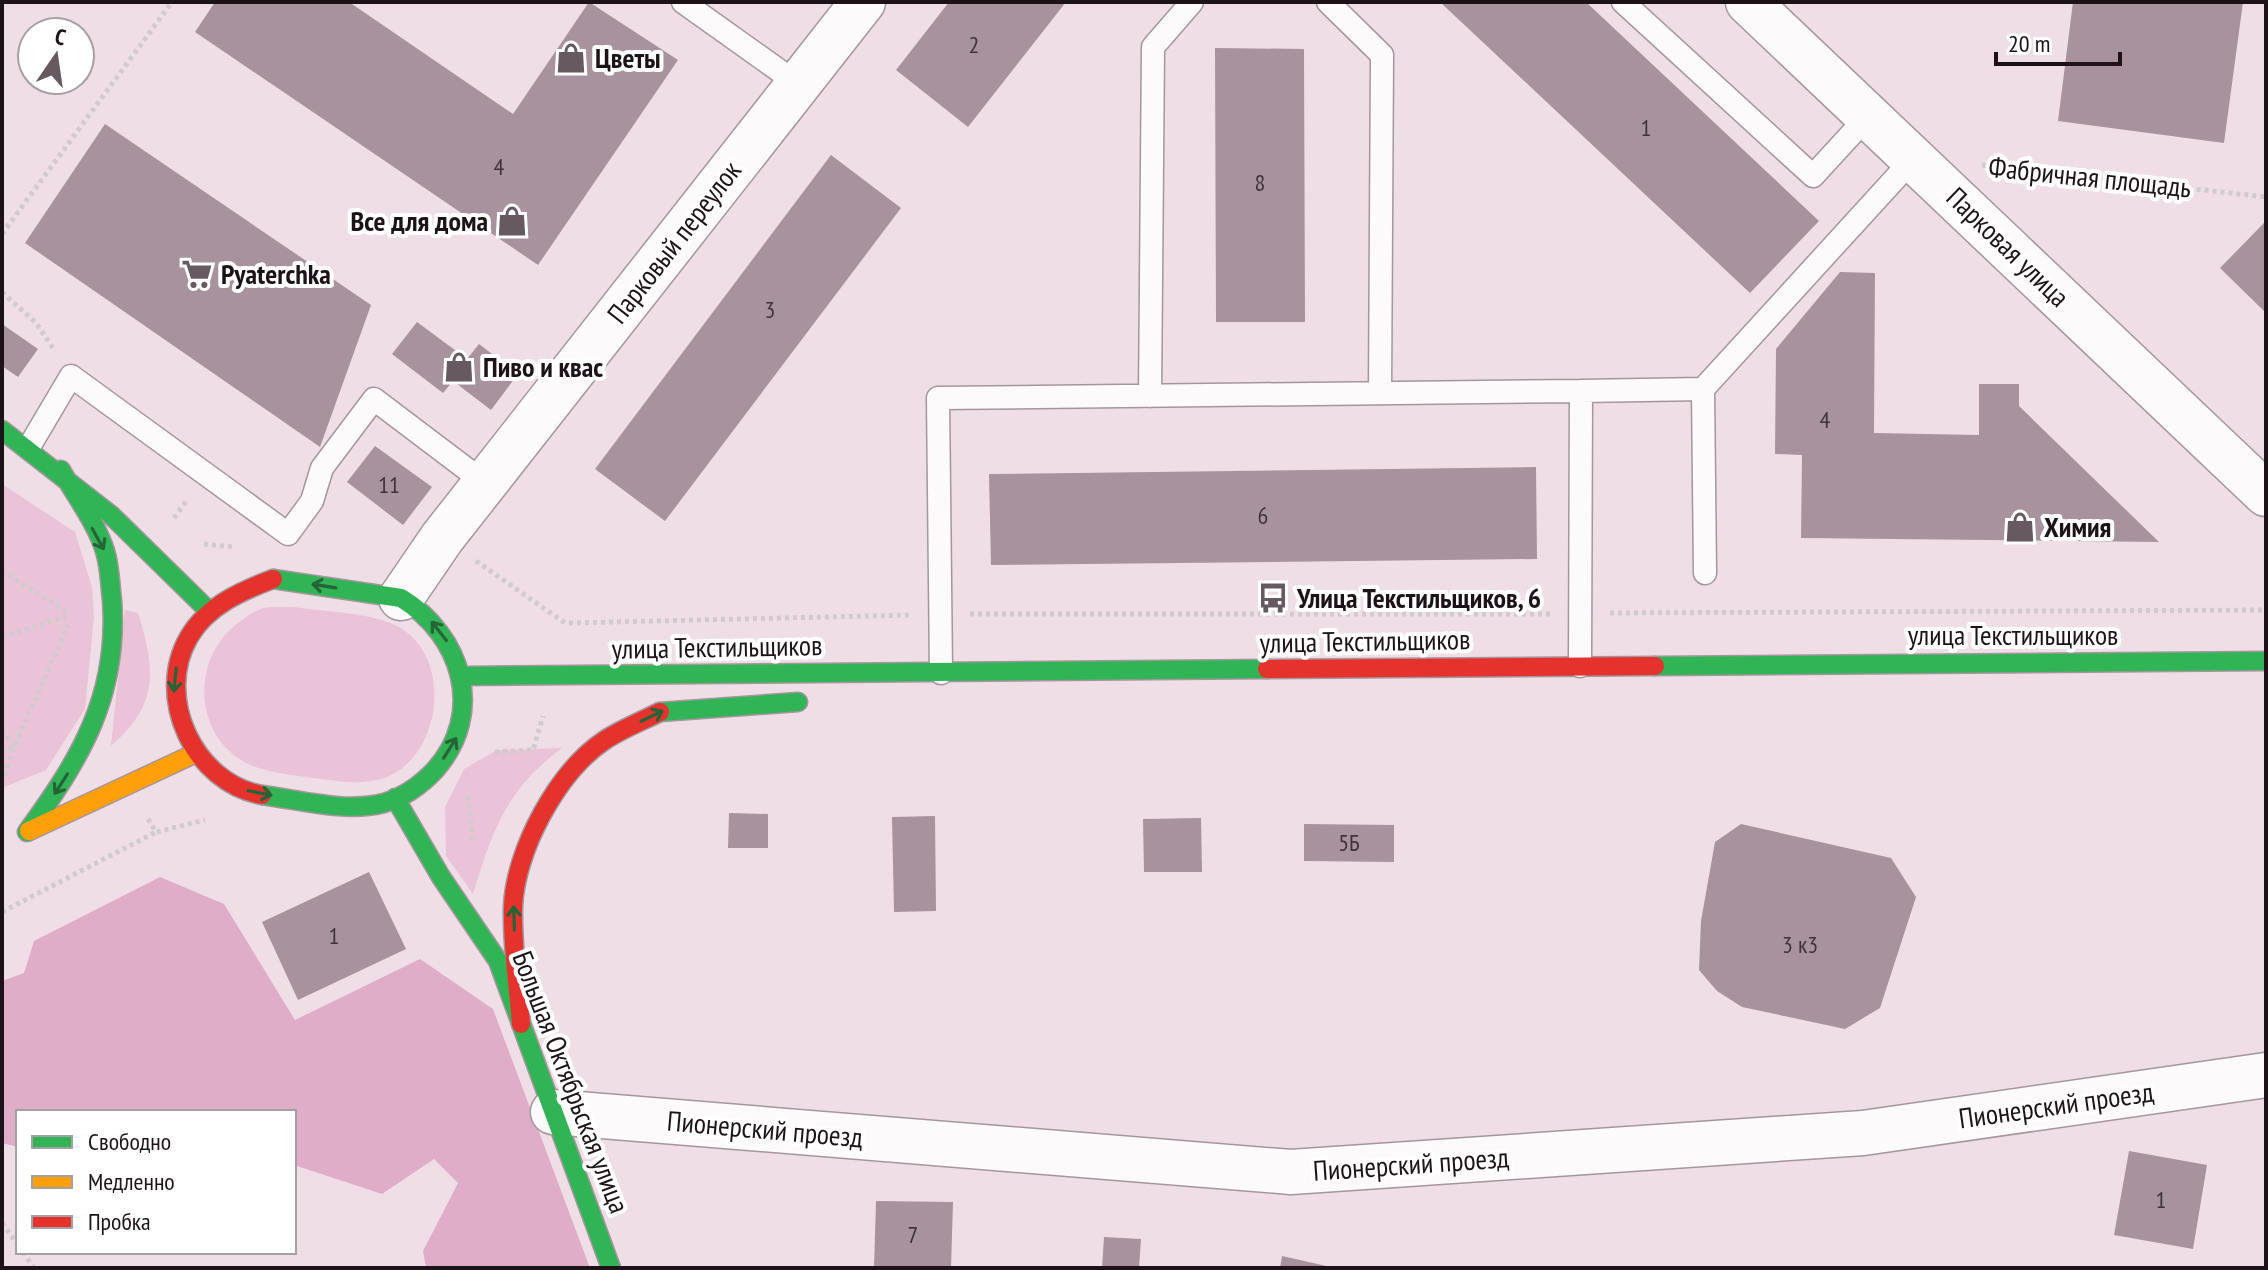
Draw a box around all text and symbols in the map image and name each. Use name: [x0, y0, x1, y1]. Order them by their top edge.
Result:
north arrow: [16, 16, 96, 96]
scale bar: [1996, 16, 2120, 66]
text: С: [52, 22, 69, 51]
text: 20 m: [2008, 28, 2050, 59]
house number: 2: [969, 29, 979, 60]
place label: Цветы: [595, 39, 661, 76]
shop icon: Цветы: [554, 41, 588, 75]
house number: 1: [1641, 112, 1651, 143]
street label: Фабричная площадь: [1987, 147, 2193, 206]
house number: 4: [494, 151, 505, 182]
street label: Парковый переулок: [598, 153, 749, 331]
house number: 8: [1255, 167, 1265, 198]
street label: Парковая улица: [1939, 179, 2078, 315]
place label: Все для дома: [350, 202, 488, 239]
shop icon: Все для дома: [495, 204, 529, 238]
place label: Pyaterchka: [221, 255, 331, 292]
supermarket icon: Pyaterchka: [180, 257, 214, 291]
house number: 3: [765, 294, 775, 325]
place label: Пиво и квас: [483, 348, 603, 385]
shop icon: Пиво и квас: [442, 350, 476, 384]
house number: 4: [1820, 404, 1831, 435]
house number: 11: [378, 469, 400, 500]
house number: 6: [1258, 500, 1268, 531]
place label: Химия: [2044, 508, 2111, 545]
shop icon: Химия: [2003, 510, 2037, 544]
one-way arrow: [91, 526, 107, 550]
one-way arrow: [312, 578, 337, 593]
place label: Улица Текстильщиков, 6: [1296, 579, 1541, 616]
bus stop icon: Улица Текстильщиков, 6: [1256, 581, 1290, 615]
street label: улица Текстильщиков: [1908, 616, 2118, 653]
street label: улица Текстильщиков: [1259, 620, 1471, 661]
one-way arrow: [431, 621, 448, 642]
street label: улица Текстильщиков: [611, 626, 823, 667]
one-way arrow: [168, 666, 183, 692]
one-way arrow: [639, 708, 663, 723]
one-way arrow: [443, 737, 459, 760]
one-way arrow: [53, 773, 69, 795]
one-way arrow: [247, 786, 273, 801]
house number: 5Б: [1338, 827, 1360, 858]
one-way arrow: [506, 905, 521, 932]
house number: 1: [329, 920, 339, 951]
house number: 3 к3: [1782, 929, 1818, 960]
street label: Большая Октябрьская улица: [504, 946, 639, 1218]
street label: Пионерский проезд: [1956, 1073, 2156, 1136]
street label: Пионерский проезд: [666, 1102, 864, 1155]
legend: [16, 1110, 296, 1254]
text: Свободно: [88, 1126, 171, 1157]
street label: Пионерский проезд: [1312, 1138, 1510, 1189]
text: Медленно: [88, 1166, 175, 1197]
house number: 1: [2156, 1184, 2166, 1215]
text: Пробка: [88, 1206, 151, 1237]
house number: 7: [908, 1219, 918, 1250]

